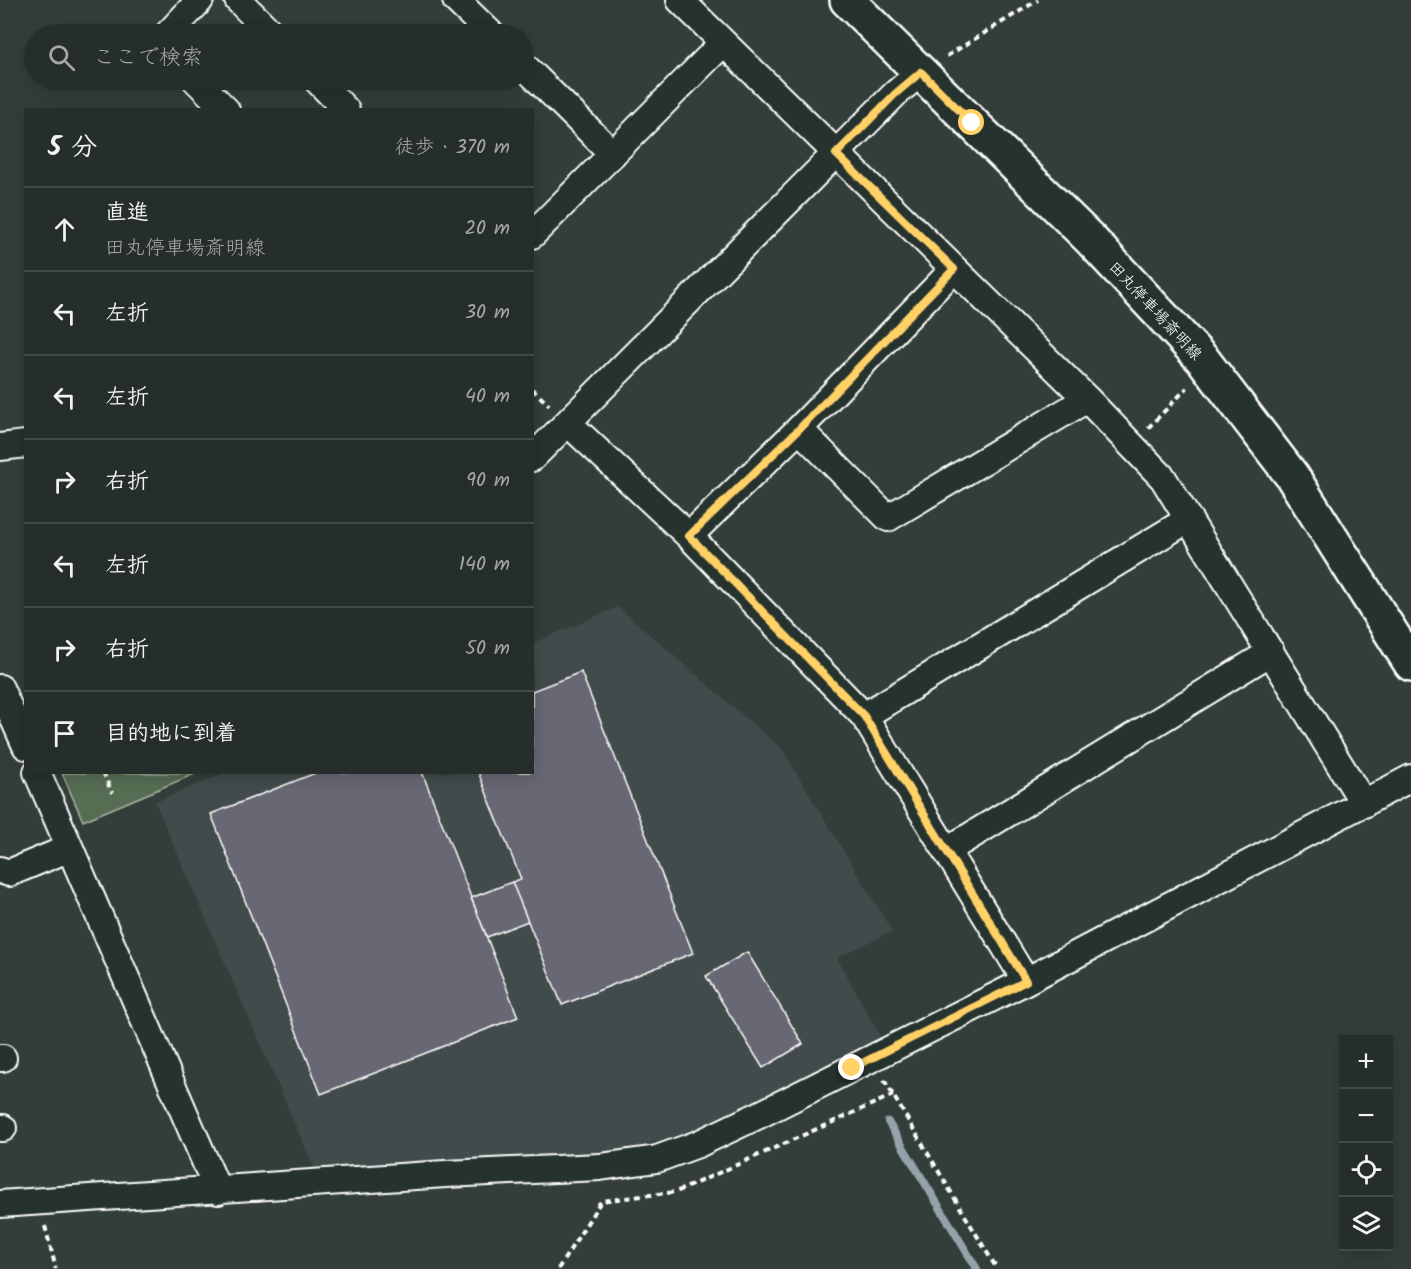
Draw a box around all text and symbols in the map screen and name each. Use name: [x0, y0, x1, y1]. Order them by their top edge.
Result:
search box: [24, 24, 534, 90]
icon: search: [45, 41, 78, 74]
text: ここで検索: [93, 41, 203, 76]
route start: [958, 109, 984, 135]
text: 5 分: [48, 127, 97, 169]
text: 徒歩 · 370 m: [395, 132, 510, 164]
text: 直進: [105, 196, 149, 231]
icon: ahead: [48, 213, 81, 246]
text: 20 m: [464, 213, 510, 245]
text: 田丸停車場斎明線: [105, 233, 265, 265]
street label: 田丸停車場斎明線: [1102, 256, 1208, 366]
icon: left: [48, 297, 81, 330]
text: 左折: [105, 297, 149, 332]
text: 30 m: [465, 297, 510, 329]
icon: left: [48, 381, 81, 414]
text: 左折: [105, 381, 149, 416]
text: 40 m: [465, 381, 510, 413]
icon: right: [48, 465, 81, 498]
text: 右折: [105, 465, 149, 500]
text: 90 m: [466, 465, 510, 497]
icon: left: [48, 549, 81, 582]
text: 左折: [105, 549, 149, 584]
text: 140 m: [459, 549, 510, 581]
icon: right: [48, 633, 81, 666]
text: 右折: [105, 633, 149, 668]
text: 50 m: [465, 633, 510, 665]
icon: arrive: [48, 717, 81, 750]
text: 目的地に到着: [105, 717, 237, 752]
map controls: [1339, 1035, 1393, 1251]
button: +: [1339, 1035, 1393, 1089]
route end: [838, 1054, 864, 1080]
button: −: [1339, 1089, 1393, 1143]
button: locate: [1339, 1143, 1393, 1197]
button: layers: [1339, 1197, 1393, 1251]

